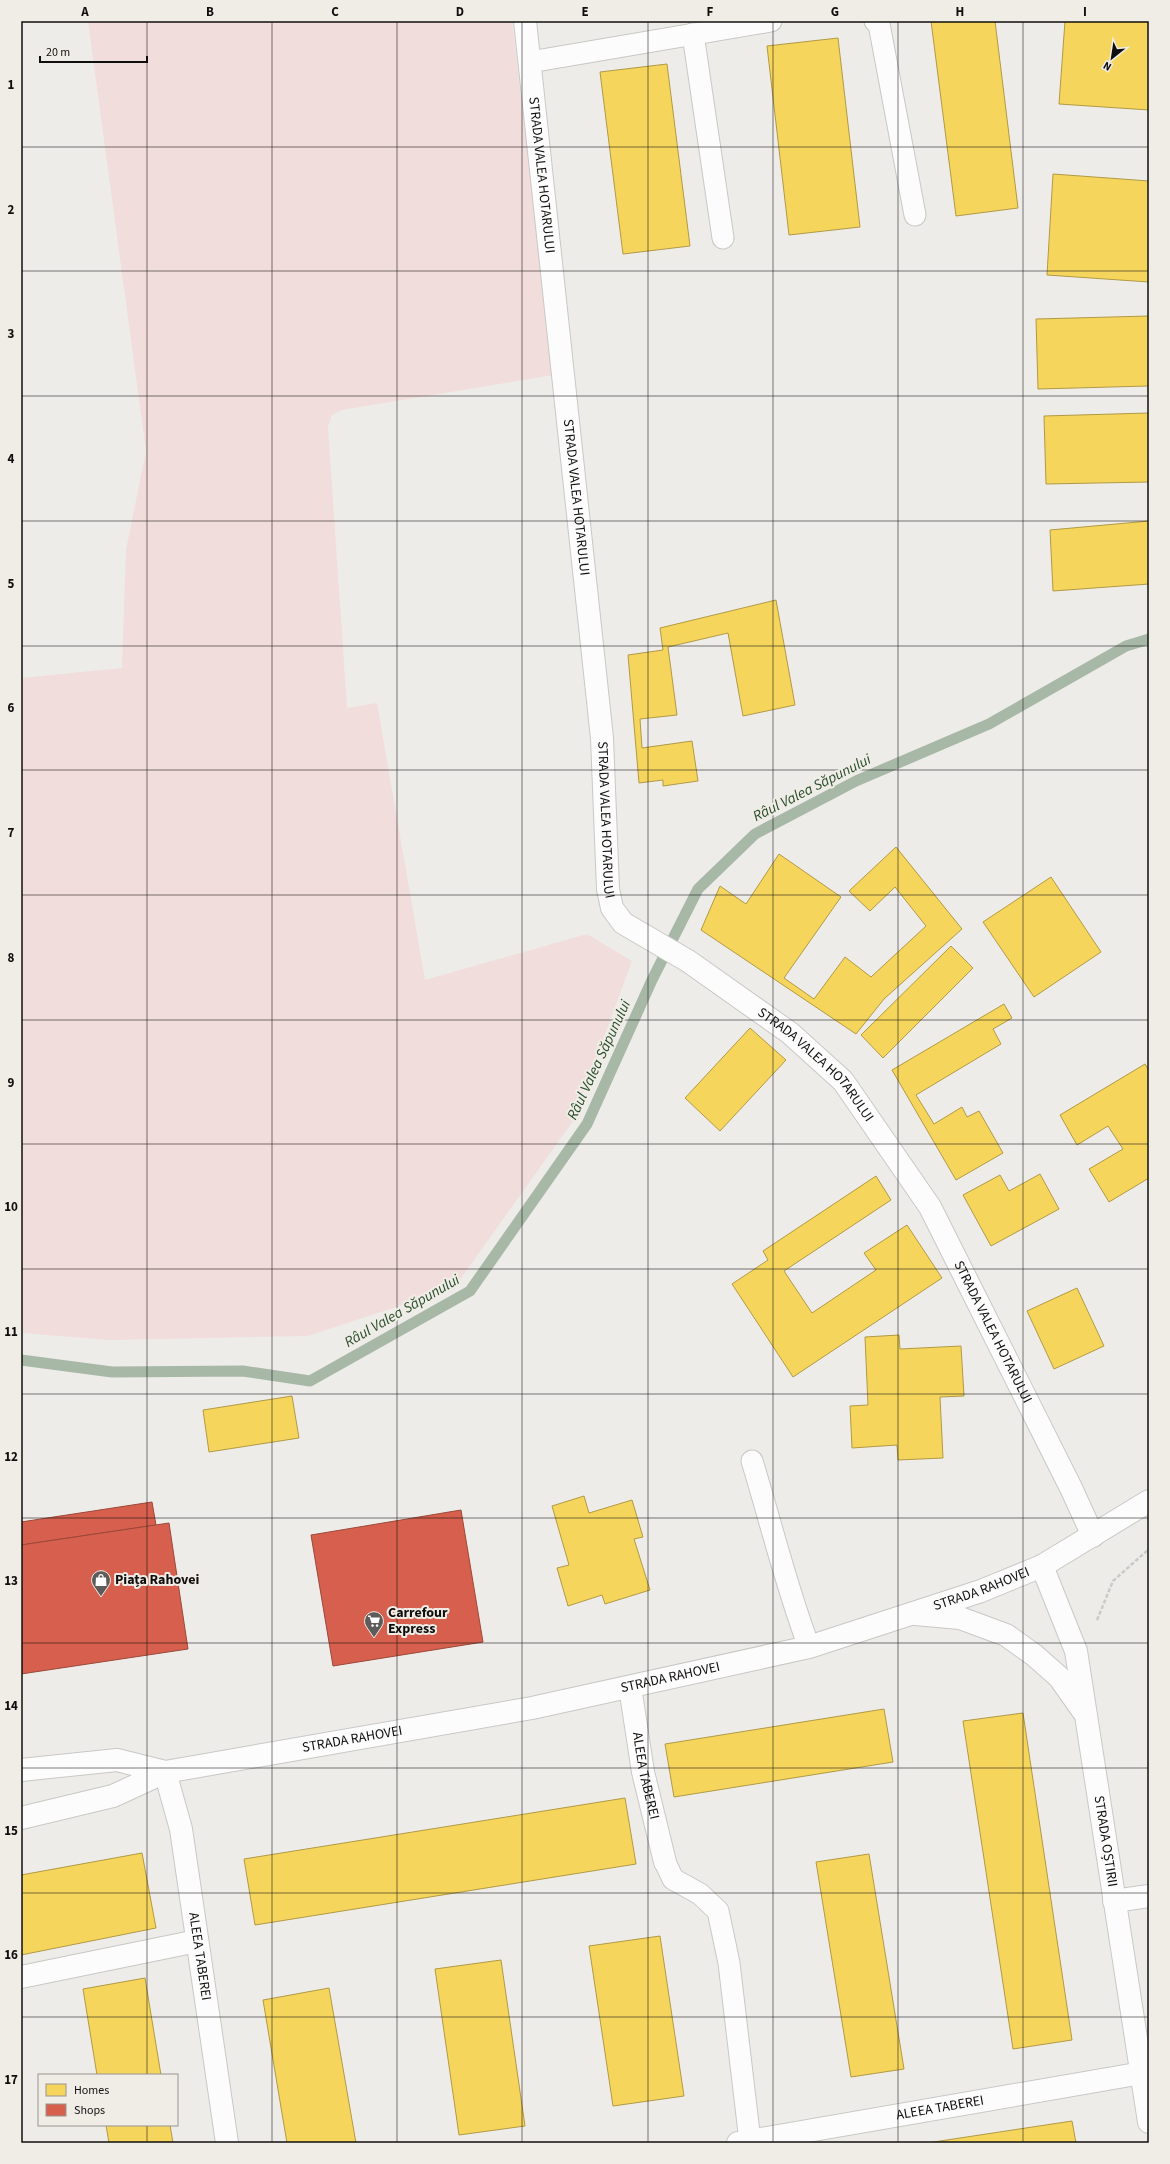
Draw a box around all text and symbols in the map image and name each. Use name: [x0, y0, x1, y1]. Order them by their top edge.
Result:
text: A: [80, 3, 89, 21]
text: B: [206, 3, 214, 21]
text: C: [331, 3, 339, 21]
text: D: [456, 3, 464, 21]
text: E: [581, 3, 589, 21]
text: F: [707, 3, 714, 21]
text: G: [831, 3, 839, 21]
text: H: [956, 3, 964, 21]
text: I: [1083, 3, 1087, 21]
scale bar: [40, 38, 147, 64]
north arrow: [1092, 38, 1132, 78]
text: 20 m: [46, 44, 70, 61]
text: N: [1100, 58, 1114, 75]
text: 1: [8, 76, 15, 94]
street label: STRADA VALEA HOTARULUI: [523, 96, 560, 254]
text: 2: [8, 201, 15, 219]
text: 3: [8, 325, 15, 343]
street label: STRADA VALEA HOTARULUI: [558, 418, 594, 576]
text: 4: [8, 450, 15, 468]
text: 5: [8, 575, 15, 593]
text: 6: [8, 699, 15, 717]
street label: STRADA VALEA HOTARULUI: [592, 741, 620, 900]
water label: Râul Valea Săpunului: [749, 749, 875, 827]
text: 7: [8, 824, 15, 842]
text: 8: [8, 949, 15, 967]
water label: Râul Valea Săpunului: [562, 996, 636, 1123]
street label: STRADA VALEA HOTARULUI: [753, 1003, 878, 1126]
text: 9: [8, 1074, 15, 1092]
text: 10: [4, 1198, 18, 1216]
street label: STRADA VALEA HOTARULUI: [949, 1257, 1037, 1407]
water label: Râul Valea Săpunului: [340, 1269, 464, 1353]
text: 11: [4, 1323, 18, 1341]
text: 12: [4, 1448, 18, 1466]
street label: STRADA RAHOVEI: [931, 1562, 1033, 1616]
shop icon: Piața Rahovei: [90, 1569, 112, 1597]
place label: Piața Rahovei: [115, 1570, 200, 1590]
text: 13: [4, 1572, 18, 1590]
place label: Carrefour Express: [388, 1603, 448, 1639]
supermarket icon: Carrefour Express: [363, 1610, 385, 1638]
street label: STRADA RAHOVEI: [619, 1657, 722, 1698]
text: 14: [4, 1697, 18, 1715]
street label: STRADA RAHOVEI: [301, 1721, 404, 1758]
street label: ALEEA TABEREI: [627, 1731, 664, 1821]
street label: STRADA OȘTIRII: [1089, 1794, 1122, 1888]
text: 15: [4, 1822, 18, 1840]
street label: ALEEA TABEREI: [183, 1911, 216, 2002]
text: 16: [4, 1946, 18, 1964]
text: 17: [4, 2071, 18, 2089]
legend: [38, 2074, 178, 2126]
text: Homes: [74, 2082, 109, 2099]
street label: ALEEA TABEREI: [895, 2091, 985, 2125]
text: Shops: [74, 2102, 105, 2119]

